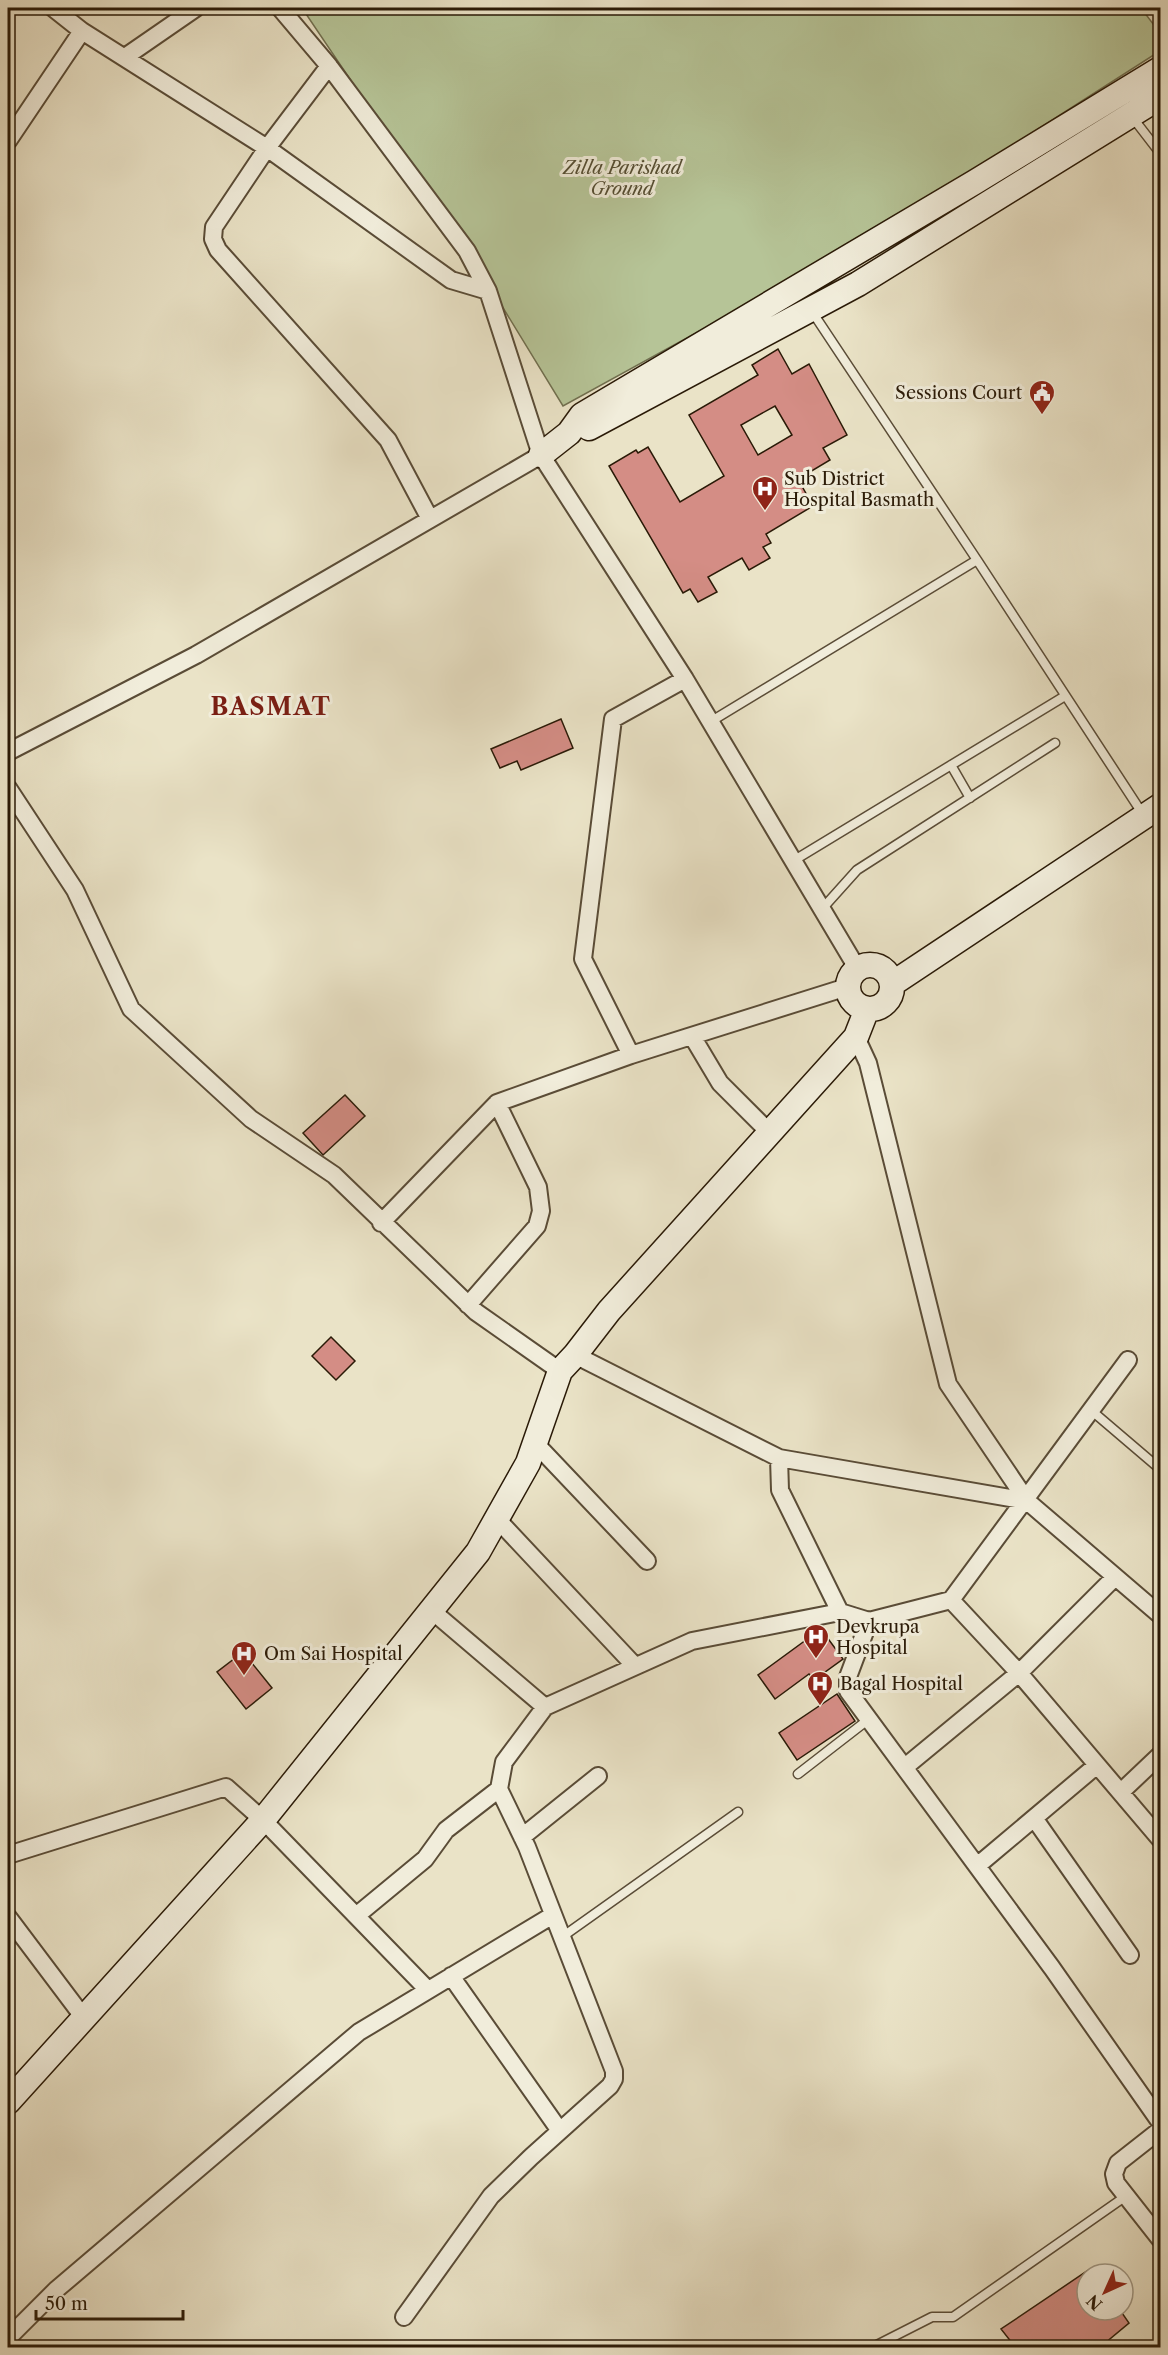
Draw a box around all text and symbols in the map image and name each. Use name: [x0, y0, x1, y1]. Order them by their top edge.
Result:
park label: Zilla Parishad Ground: [561, 157, 684, 200]
public building icon: Sessions Court: [1027, 378, 1057, 416]
place label: Sessions Court: [895, 382, 1023, 404]
place label: Sub District Hospital Basmath: [784, 468, 934, 511]
hospital icon: Sub District Hospital Basmath: [750, 474, 780, 512]
district label: BASMAT: [210, 692, 332, 721]
place label: Devkrupa Hospital: [836, 1616, 920, 1659]
hospital icon: Devkrupa Hospital: [801, 1622, 831, 1660]
hospital icon: Om Sai Hospital: [229, 1639, 259, 1677]
place label: Om Sai Hospital: [264, 1643, 403, 1665]
hospital icon: Bagal Hospital: [805, 1669, 835, 1707]
place label: Bagal Hospital: [840, 1673, 963, 1695]
north arrow: [1075, 2262, 1135, 2322]
scale bar: [36, 2283, 183, 2321]
text: N: [1082, 2291, 1106, 2315]
text: 50 m: [45, 2293, 88, 2315]

